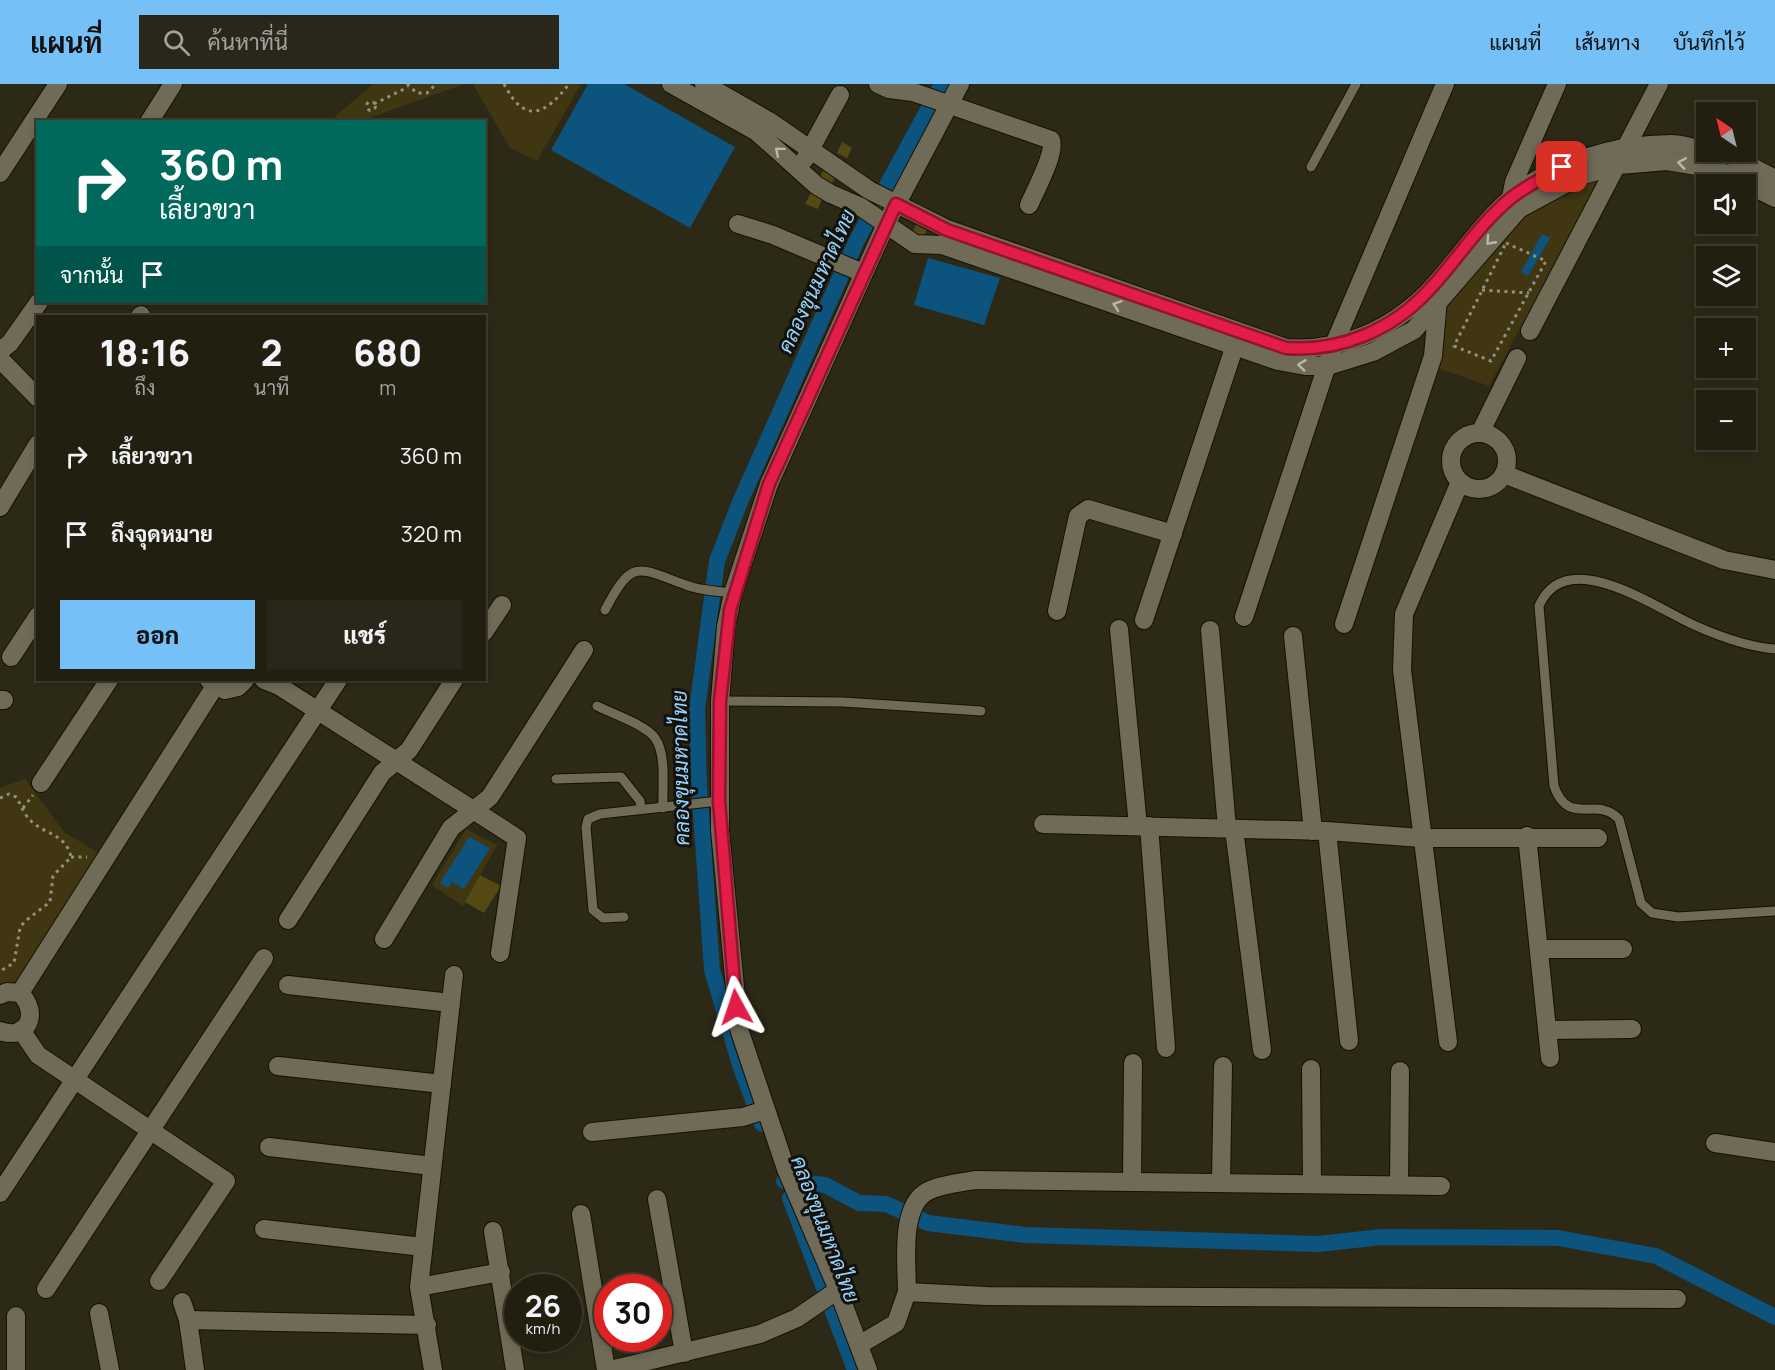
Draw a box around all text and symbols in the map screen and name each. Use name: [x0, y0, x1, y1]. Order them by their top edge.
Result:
search box: [139, 15, 559, 69]
text: แผนที่: [30, 23, 103, 61]
icon: search: [160, 26, 193, 59]
text: ค้นหาที่นี่: [208, 27, 288, 57]
text: แผนที่: [1489, 28, 1542, 56]
text: เส้นทาง: [1575, 28, 1640, 56]
text: บันทึกไว้: [1673, 28, 1745, 56]
north arrow: [1696, 102, 1756, 162]
map controls: [1696, 102, 1756, 450]
text: 360 m: [159, 135, 283, 193]
pin: [1536, 141, 1587, 192]
icon: right: [60, 144, 138, 222]
one-way arrow: [775, 147, 786, 158]
icon: arrive: [1545, 150, 1578, 183]
one-way arrow: [1677, 158, 1686, 170]
button: sound: [1696, 174, 1756, 234]
text: เลี้ยวขวา: [159, 190, 255, 227]
water label: คลองขุนมหาดไทย: [770, 205, 862, 358]
one-way arrow: [1486, 234, 1497, 244]
button: layers: [1696, 246, 1756, 306]
icon: arrive: [136, 258, 169, 291]
text: จากนั้น: [60, 260, 124, 290]
one-way arrow: [1112, 300, 1123, 313]
button: +: [1696, 318, 1756, 378]
text: 18:16: [100, 328, 190, 377]
text: 2: [261, 328, 283, 377]
text: 680: [353, 328, 422, 377]
one-way arrow: [1297, 359, 1307, 372]
text: ถึง: [135, 374, 155, 401]
text: นาที: [254, 374, 289, 401]
text: m: [379, 374, 396, 401]
button: −: [1696, 390, 1756, 450]
icon: right: [60, 440, 93, 473]
text: เลี้ยวขวา: [111, 441, 193, 471]
text: 360 m: [400, 441, 462, 471]
icon: arrive: [60, 518, 93, 551]
text: ถึงจุดหมาย: [111, 519, 213, 549]
text: 320 m: [401, 519, 462, 549]
button: ออก: [60, 600, 255, 669]
button: แชร์: [267, 600, 462, 669]
water label: คลองขุนมหาดไทย: [665, 690, 696, 846]
position arrow: [704, 975, 768, 1039]
water label: คลองขุนมหาดไทย: [784, 1151, 867, 1307]
speed limit sign: 30: [594, 1274, 672, 1352]
text: 26: [525, 1285, 561, 1326]
text: km/h: [526, 1318, 560, 1339]

